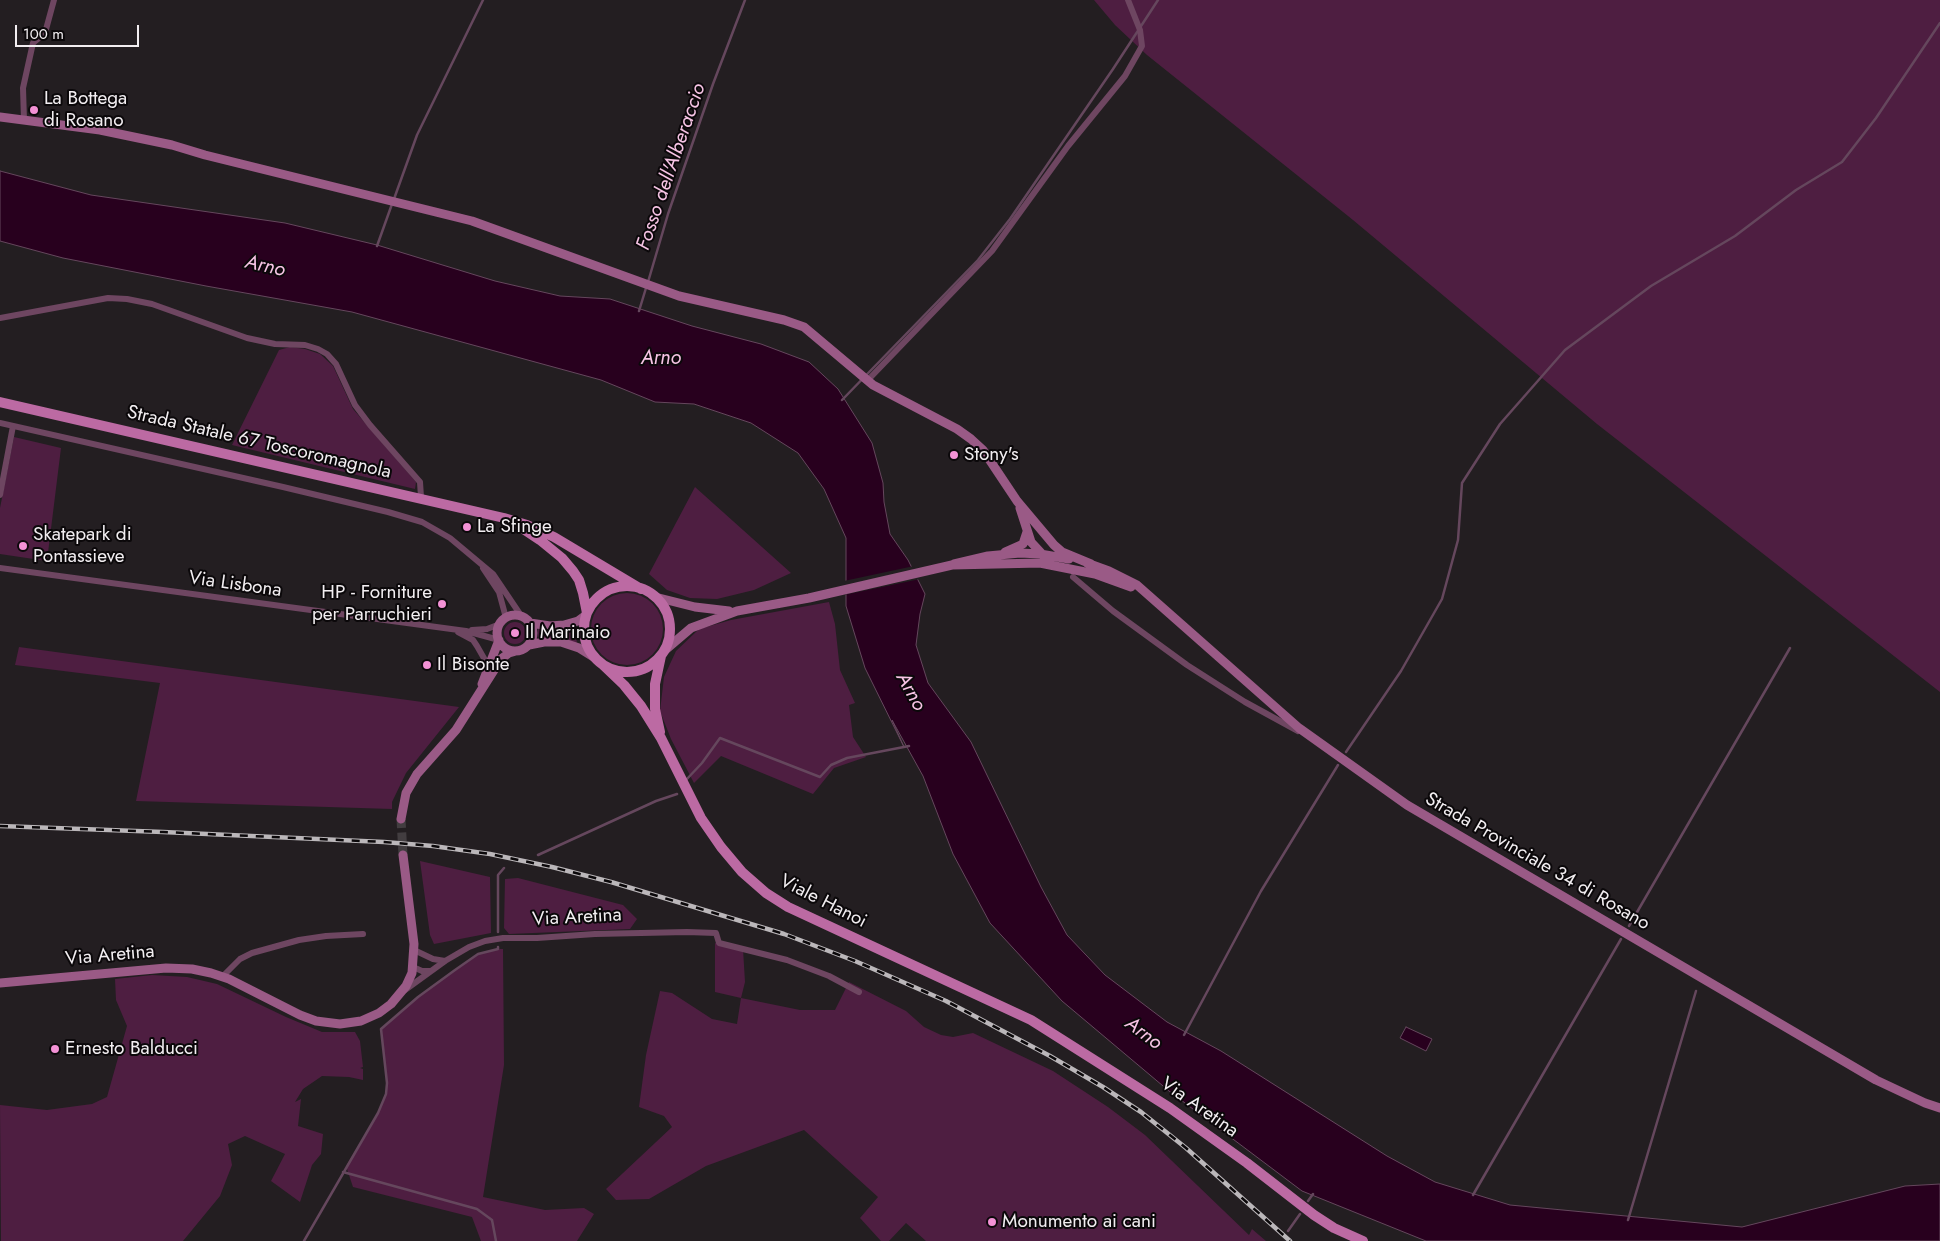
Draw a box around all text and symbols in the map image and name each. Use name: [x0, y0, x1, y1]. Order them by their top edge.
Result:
scale bar: [18, 15, 141, 47]
text: 100 m: [23, 23, 64, 45]
water label: Fosso dell'Alberaccio: [632, 80, 712, 254]
place label: La Bottega di Rosano: [44, 88, 127, 132]
marker: La Bottega di Rosano: [28, 104, 40, 116]
water label: Arno: [243, 251, 287, 283]
water label: Arno: [641, 347, 681, 371]
street label: Strada Statale 67 Toscoromagnola: [125, 401, 393, 485]
place label: Stony's: [964, 444, 1019, 466]
marker: Stony's: [948, 449, 960, 461]
place label: La Sfinge: [477, 516, 552, 538]
marker: La Sfinge: [461, 521, 473, 533]
place label: Skatepark di Pontassieve: [33, 524, 132, 568]
marker: Skatepark di Pontassieve: [17, 540, 29, 552]
street label: Via Lisbona: [187, 567, 283, 603]
place label: HP - Forniture per Parruchieri: [312, 582, 432, 626]
marker: HP - Forniture per Parruchieri: [436, 598, 448, 610]
place label: Il Marinaio: [525, 622, 610, 644]
marker: Il Marinaio: [509, 627, 521, 639]
place label: Il Bisonte: [437, 654, 510, 676]
marker: Il Bisonte: [421, 659, 433, 671]
water label: Arno: [890, 669, 930, 715]
street label: Strada Provinciale 34 di Rosano: [1421, 788, 1653, 936]
street label: Viale Hanoi: [776, 870, 870, 934]
street label: Via Aretina: [532, 904, 622, 932]
street label: Via Aretina: [64, 941, 156, 971]
water label: Arno: [1120, 1012, 1166, 1056]
place label: Ernesto Balducci: [65, 1038, 198, 1060]
marker: Ernesto Balducci: [49, 1043, 61, 1055]
street label: Via Aretina: [1156, 1073, 1242, 1143]
place label: Monumento ai cani: [1002, 1211, 1156, 1233]
marker: Monumento ai cani: [986, 1216, 998, 1228]

